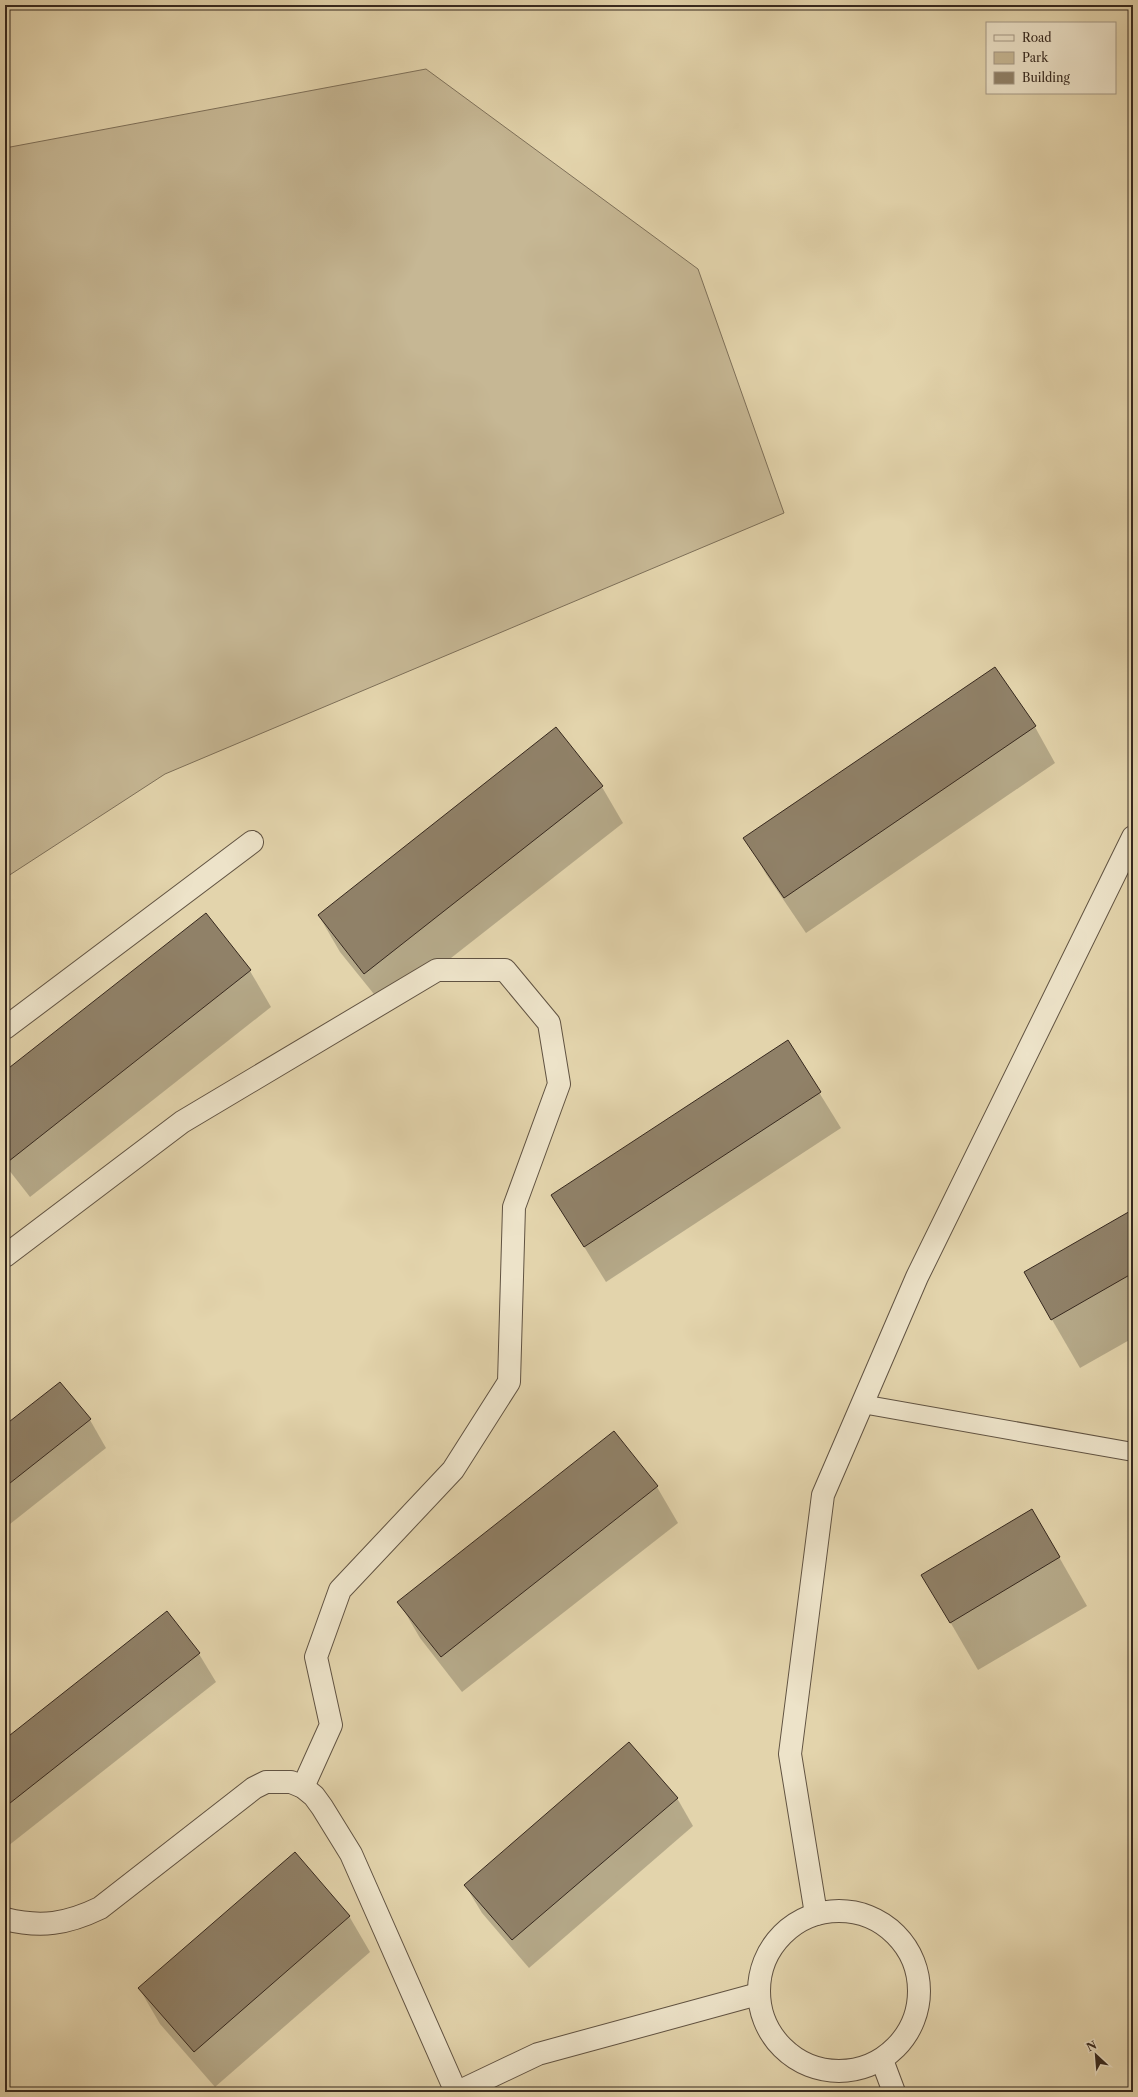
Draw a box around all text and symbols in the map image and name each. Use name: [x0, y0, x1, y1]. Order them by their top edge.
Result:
legend: [986, 22, 1116, 94]
text: Road: [1022, 30, 1052, 45]
text: Park: [1022, 50, 1049, 65]
text: Building: [1022, 70, 1070, 85]
north arrow: [1076, 2035, 1116, 2075]
text: N: [1084, 2037, 1099, 2054]

